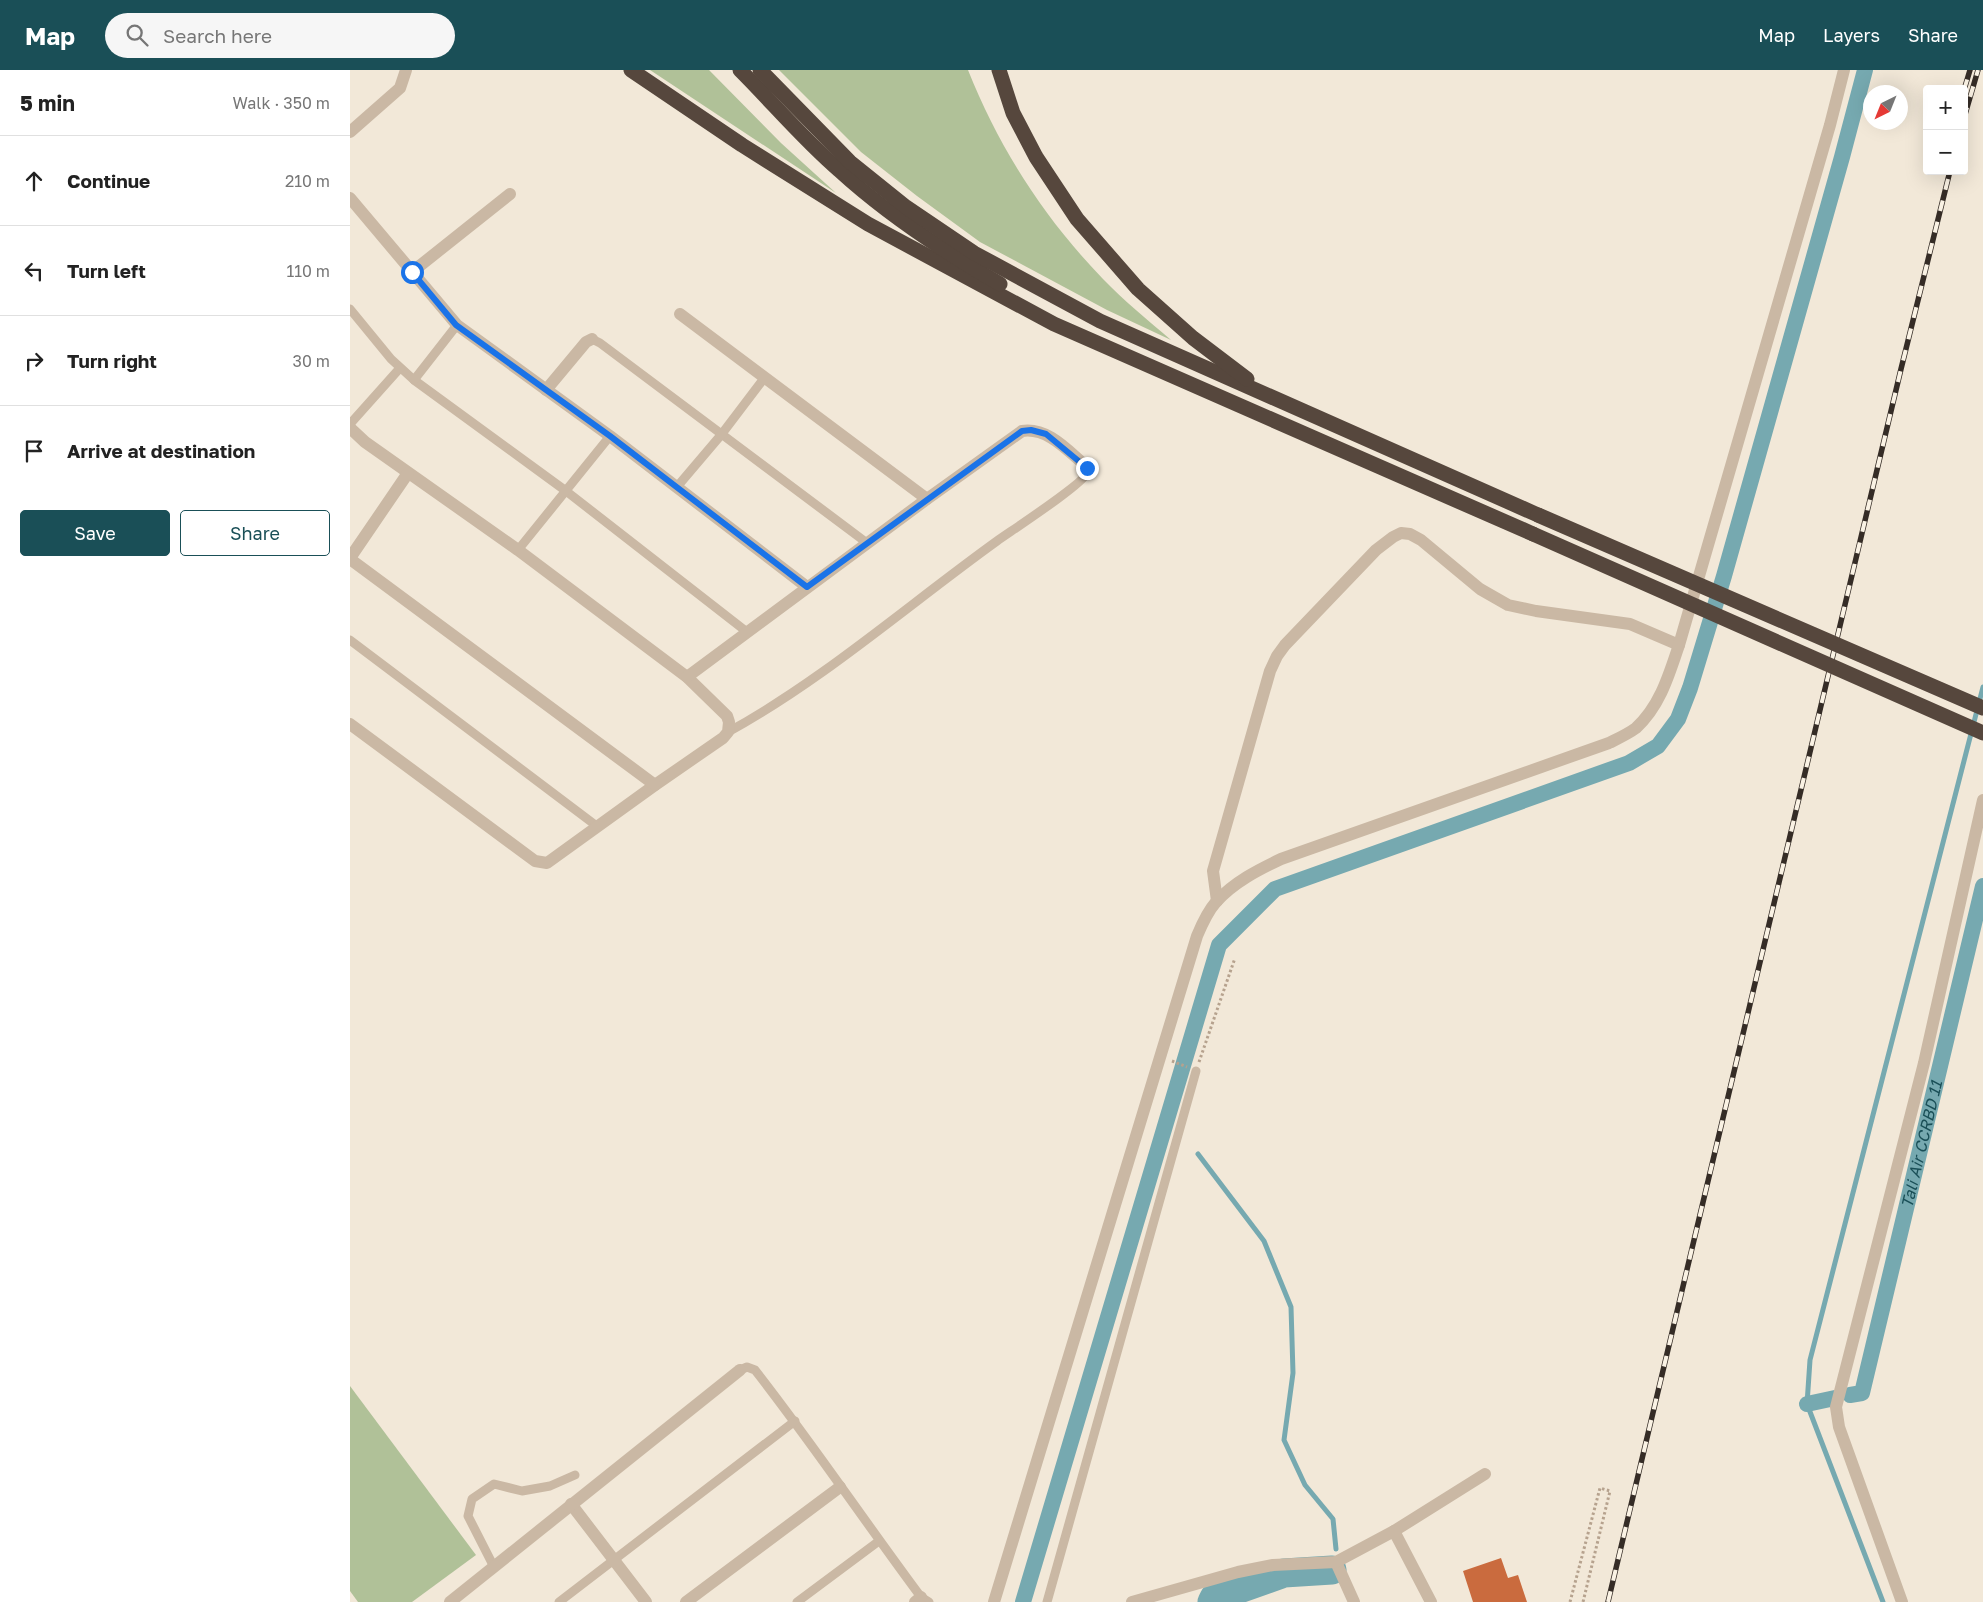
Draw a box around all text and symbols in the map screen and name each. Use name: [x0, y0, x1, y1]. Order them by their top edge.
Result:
search box: [105, 13, 455, 58]
text: Map: [25, 21, 75, 50]
icon: search: [123, 21, 151, 49]
text: Search here: [163, 24, 272, 47]
text: Map: [1758, 24, 1795, 46]
text: Layers: [1823, 24, 1880, 46]
text: Share: [1908, 24, 1958, 46]
north arrow: [1863, 85, 1908, 130]
map controls: [1923, 85, 1968, 175]
button: +: [1923, 85, 1968, 130]
text: 5 min: [20, 90, 75, 116]
text: Walk · 350 m: [233, 93, 330, 113]
button: −: [1923, 130, 1968, 175]
icon: ahead: [20, 167, 48, 195]
text: Continue: [67, 169, 150, 192]
text: 210 m: [285, 171, 330, 191]
icon: left: [20, 257, 48, 285]
text: Turn left: [67, 259, 146, 282]
text: 110 m: [286, 261, 330, 281]
route start: [401, 261, 424, 284]
icon: right: [20, 347, 48, 375]
text: Turn right: [67, 349, 157, 372]
text: 30 m: [293, 351, 330, 371]
icon: arrive: [20, 437, 48, 465]
text: Arrive at destination: [67, 439, 255, 462]
route end: [1076, 457, 1099, 480]
button: Save: [20, 510, 170, 556]
button: Share: [180, 510, 330, 556]
water label: Tali Air CCRBD 11: [1897, 1078, 1946, 1210]

